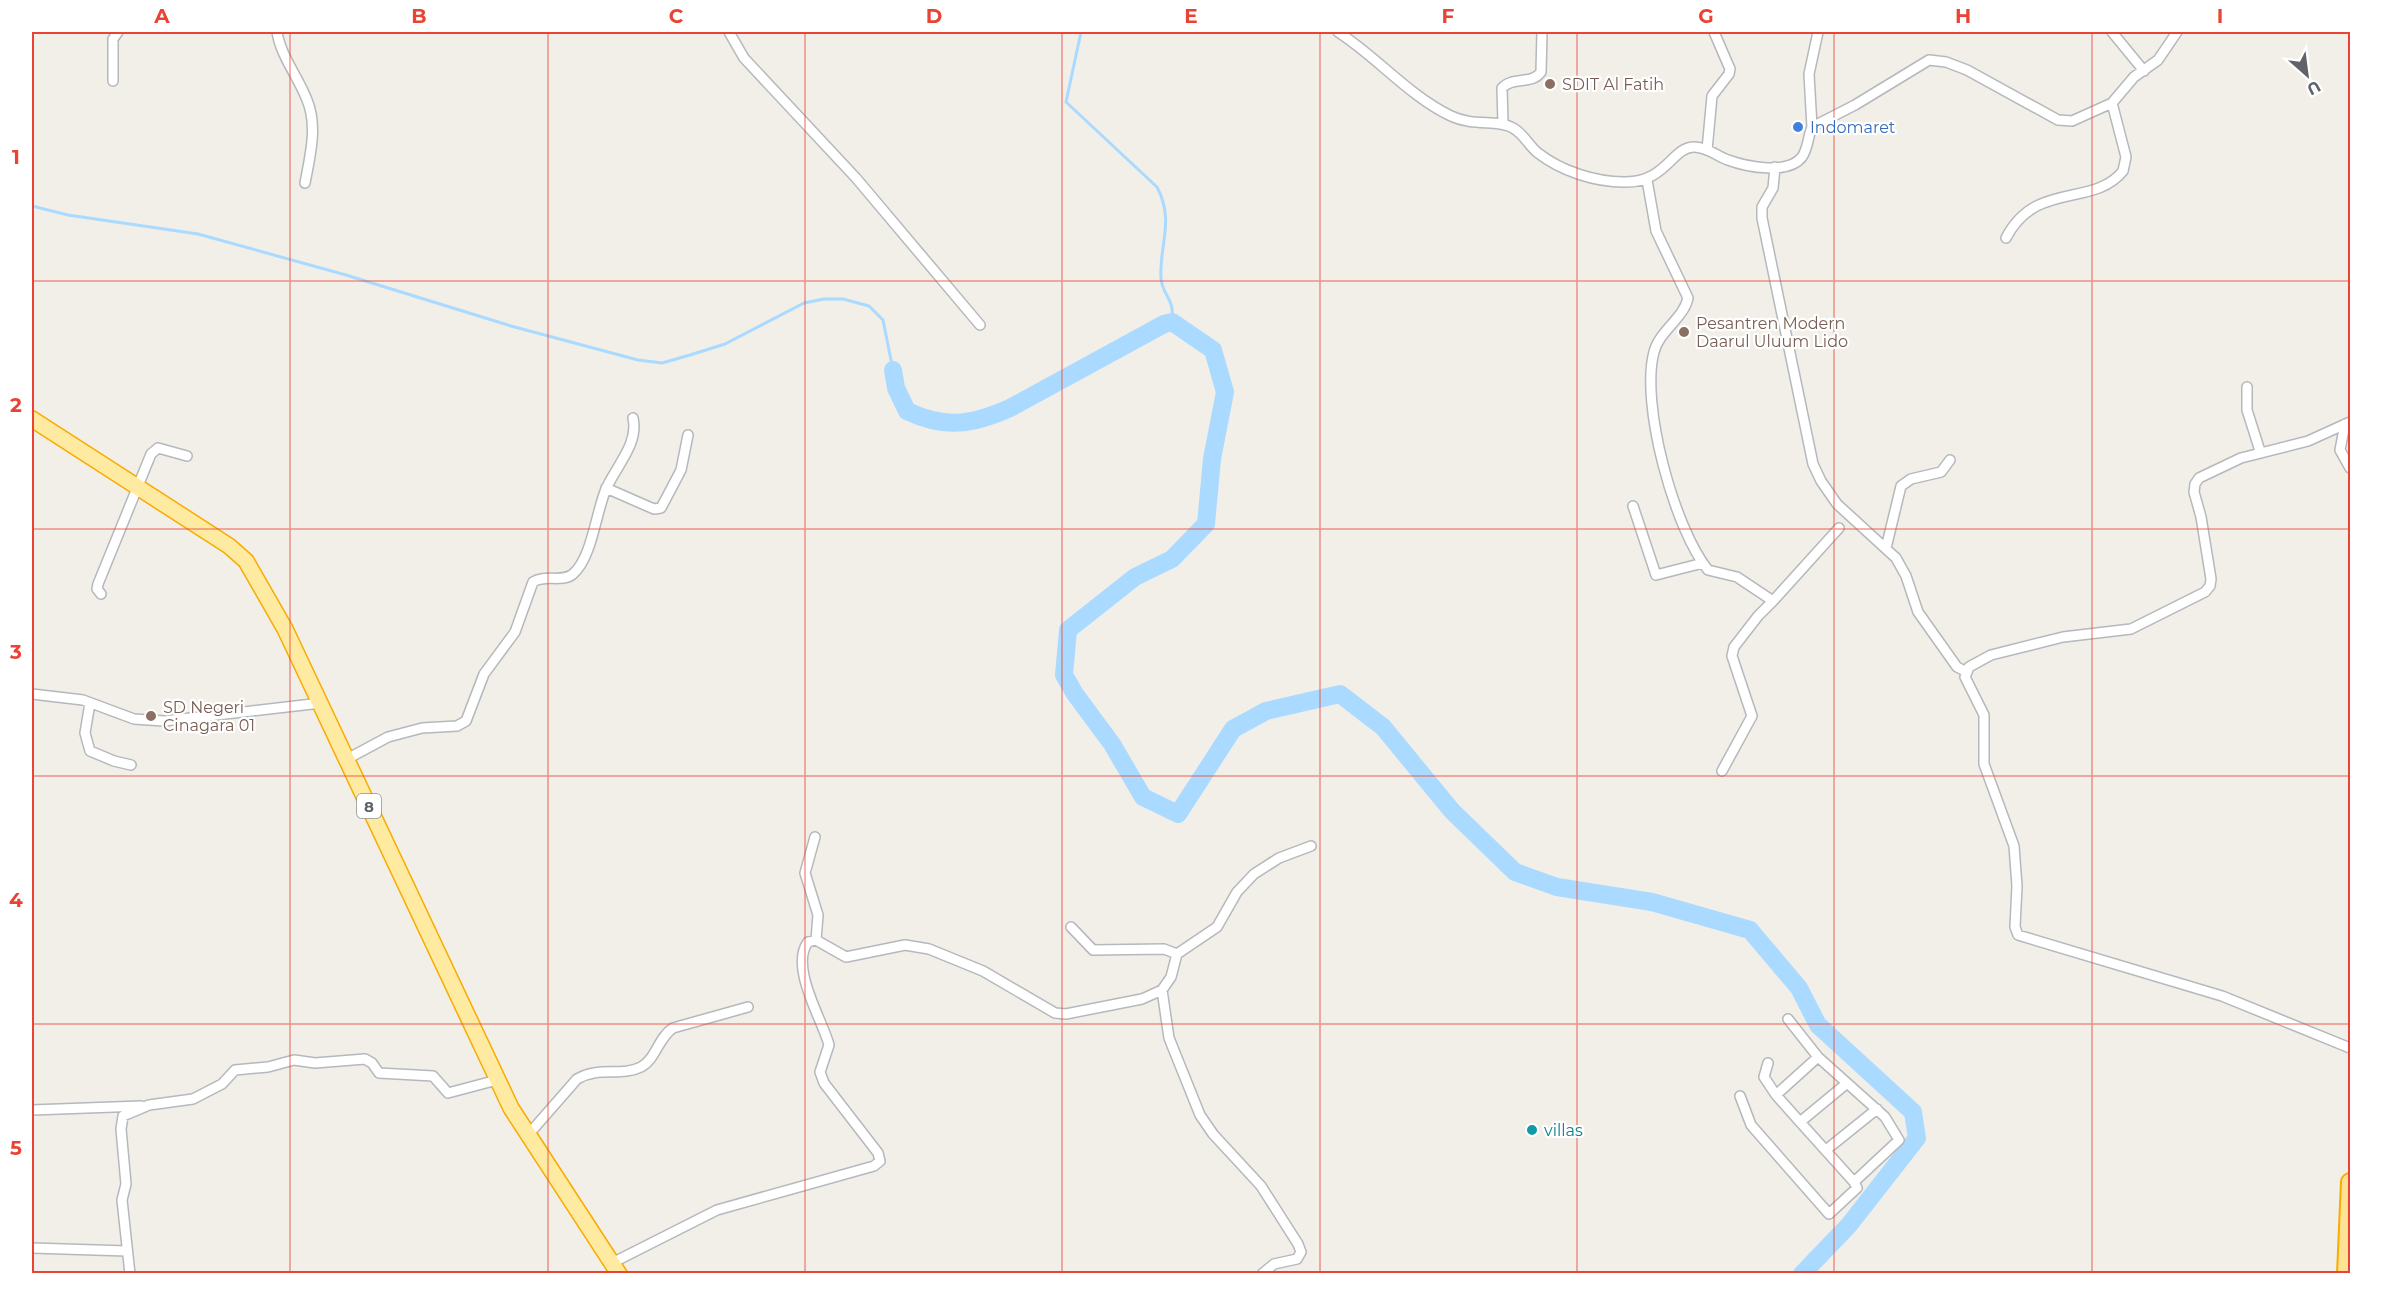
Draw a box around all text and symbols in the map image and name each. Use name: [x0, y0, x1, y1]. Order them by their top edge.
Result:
text: A: [153, 4, 170, 28]
text: B: [411, 4, 427, 28]
text: C: [669, 4, 684, 28]
text: D: [926, 4, 942, 28]
text: E: [1184, 4, 1198, 28]
text: F: [1442, 4, 1455, 28]
text: G: [1698, 4, 1714, 28]
text: H: [1955, 4, 1971, 28]
text: I: [2217, 4, 2223, 28]
north arrow: [2277, 45, 2337, 105]
place label: SDIT Al Fatih: [1562, 75, 1664, 94]
text: U: [2304, 76, 2324, 99]
marker: SDIT Al Fatih: [1543, 77, 1557, 91]
place label: Indomaret: [1810, 118, 1896, 137]
marker: Indomaret: [1791, 120, 1805, 134]
text: 1: [12, 145, 20, 169]
place label: Pesantren Modern Daarul Uluum Lido: [1696, 314, 1848, 351]
marker: Pesantren Modern Daarul Uluum Lido: [1677, 325, 1691, 339]
text: 2: [10, 393, 22, 417]
text: 3: [9, 640, 22, 664]
place label: SD Negeri Cinagara 01: [163, 698, 255, 735]
marker: SD Negeri Cinagara 01: [144, 709, 158, 723]
road number: 8: [357, 794, 381, 818]
text: 4: [9, 888, 23, 912]
place label: villas: [1544, 1121, 1583, 1140]
marker: villas: [1525, 1123, 1539, 1137]
text: 5: [10, 1136, 22, 1160]

